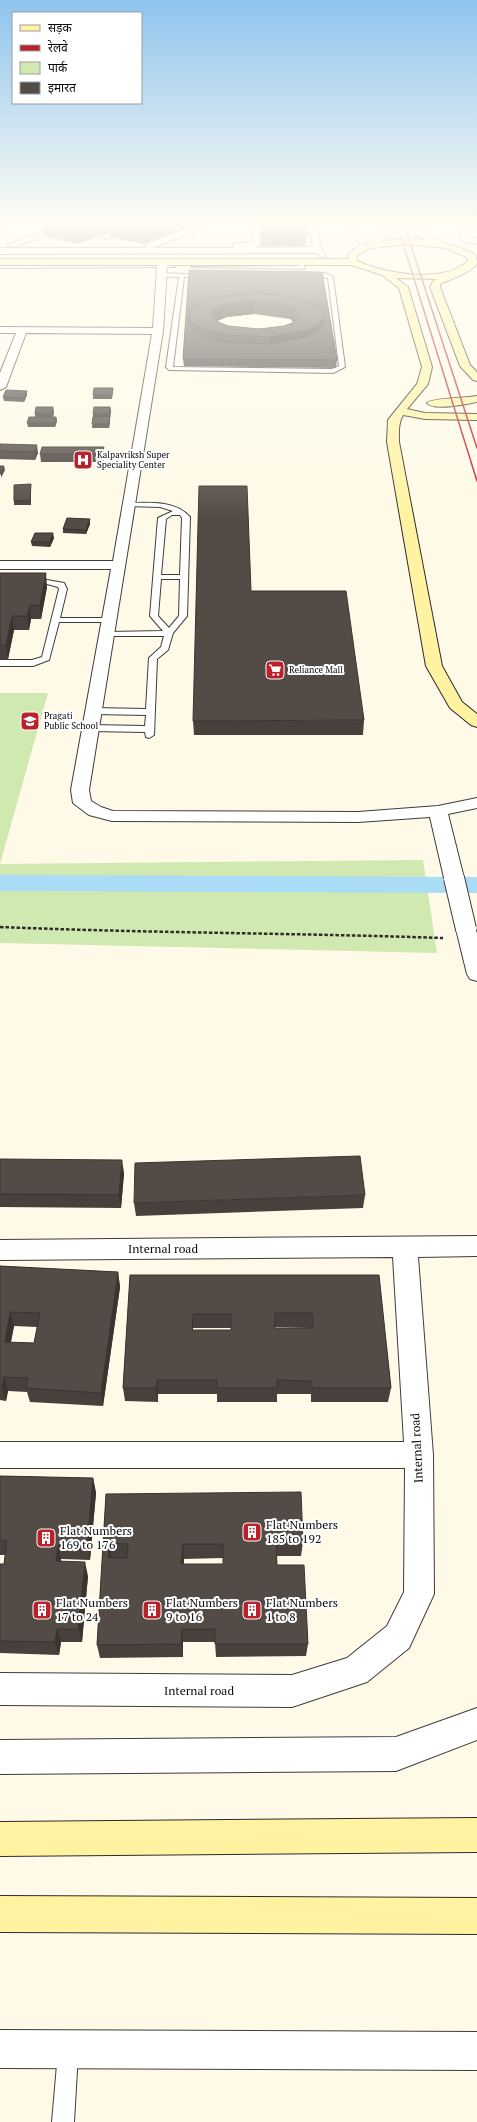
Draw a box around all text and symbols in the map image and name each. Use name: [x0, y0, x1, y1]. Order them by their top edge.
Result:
legend: [12, 12, 142, 104]
text: सड़क: [48, 20, 73, 35]
text: रेलवे: [48, 40, 68, 55]
text: पार्क: [48, 60, 68, 75]
text: इमारत: [48, 80, 77, 95]
hospital icon: Kalpavriksh Super Speciality Center: [72, 449, 94, 471]
place label: Kalpavriksh Super Speciality Center: [97, 449, 170, 471]
supermarket icon: Reliance Mall: [264, 659, 286, 681]
place label: Reliance Mall: [289, 664, 343, 676]
school or university icon: Pragati Public School: [19, 710, 41, 732]
place label: Pragati Public School: [44, 710, 98, 732]
street label: Internal road: [128, 1241, 198, 1256]
street label: Internal road: [407, 1412, 426, 1483]
place label: Flat Numbers 185 to 192: [266, 1517, 338, 1546]
building icon: Flat Numbers 185 to 192: [241, 1521, 263, 1543]
place label: Flat Numbers 169 to 176: [60, 1523, 132, 1552]
building icon: Flat Numbers 169 to 176: [35, 1527, 57, 1549]
place label: Flat Numbers 17 to 24: [56, 1595, 128, 1624]
place label: Flat Numbers 9 to 16: [166, 1595, 238, 1624]
place label: Flat Numbers 1 to 8: [266, 1595, 338, 1624]
building icon: Flat Numbers 17 to 24: [31, 1599, 53, 1621]
building icon: Flat Numbers 9 to 16: [141, 1599, 163, 1621]
building icon: Flat Numbers 1 to 8: [241, 1599, 263, 1621]
street label: Internal road: [164, 1683, 234, 1698]

